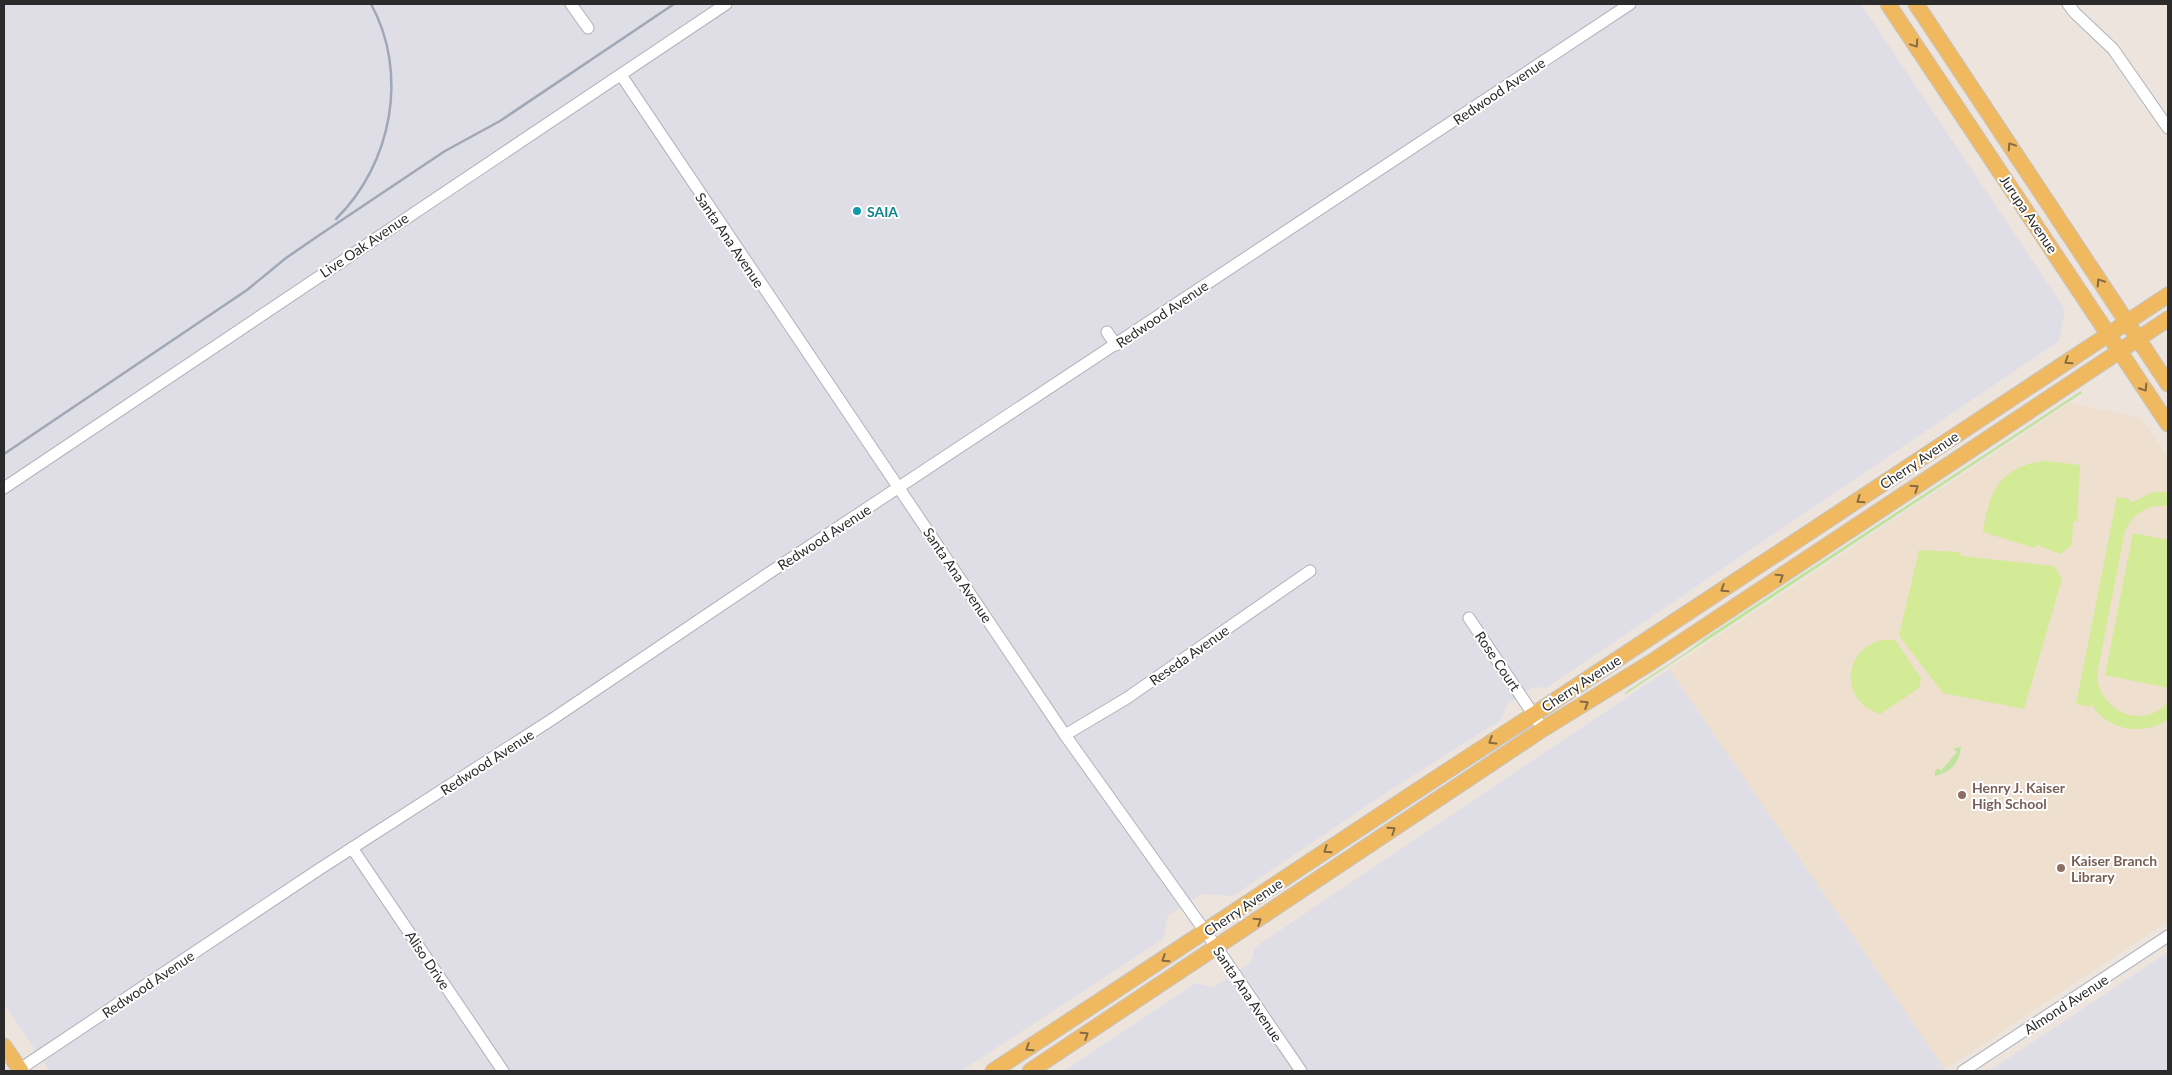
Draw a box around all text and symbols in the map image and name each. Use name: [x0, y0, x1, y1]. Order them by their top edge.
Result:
one-way arrow: [1909, 39, 1919, 48]
street label: Redwood Avenue: [1450, 54, 1548, 128]
one-way arrow: [2008, 142, 2017, 152]
street label: Jurupa Avenue: [1997, 172, 2061, 256]
street label: Santa Ana Avenue: [692, 189, 768, 291]
place label: SAIA: [867, 203, 898, 220]
marker: SAIA: [851, 205, 863, 217]
street label: Live Oak Avenue: [316, 209, 412, 281]
street label: Redwood Avenue: [1113, 277, 1211, 351]
one-way arrow: [2097, 278, 2106, 288]
one-way arrow: [2064, 355, 2074, 364]
one-way arrow: [2138, 382, 2147, 391]
street label: Cherry Avenue: [1876, 427, 1962, 493]
one-way arrow: [1910, 485, 1919, 494]
one-way arrow: [1856, 493, 1865, 503]
street label: Redwood Avenue: [774, 501, 874, 573]
street label: Santa Ana Avenue: [920, 524, 996, 626]
one-way arrow: [1774, 574, 1783, 583]
one-way arrow: [1721, 583, 1730, 592]
street label: Reseda Avenue: [1146, 621, 1232, 689]
street label: Rose Court: [1472, 628, 1524, 694]
street label: Cherry Avenue: [1538, 651, 1624, 715]
one-way arrow: [1579, 700, 1588, 710]
street label: Redwood Avenue: [437, 726, 537, 798]
one-way arrow: [1489, 735, 1498, 744]
place label: Henry J. Kaiser High School: [1972, 779, 2066, 812]
marker: Henry J. Kaiser High School: [1956, 789, 1968, 801]
one-way arrow: [1387, 827, 1396, 836]
one-way arrow: [1324, 844, 1333, 853]
place label: Kaiser Branch Library: [2071, 852, 2157, 885]
marker: Kaiser Branch Library: [2055, 862, 2067, 874]
street label: Cherry Avenue: [1200, 874, 1286, 940]
one-way arrow: [1252, 918, 1261, 927]
street label: Aliso Drive: [402, 927, 454, 993]
street label: Santa Ana Avenue: [1210, 943, 1286, 1045]
street label: Redwood Avenue: [99, 947, 197, 1021]
one-way arrow: [1161, 953, 1171, 962]
street label: Almond Avenue: [2021, 970, 2111, 1038]
one-way arrow: [1079, 1032, 1089, 1041]
one-way arrow: [1025, 1042, 1035, 1051]

